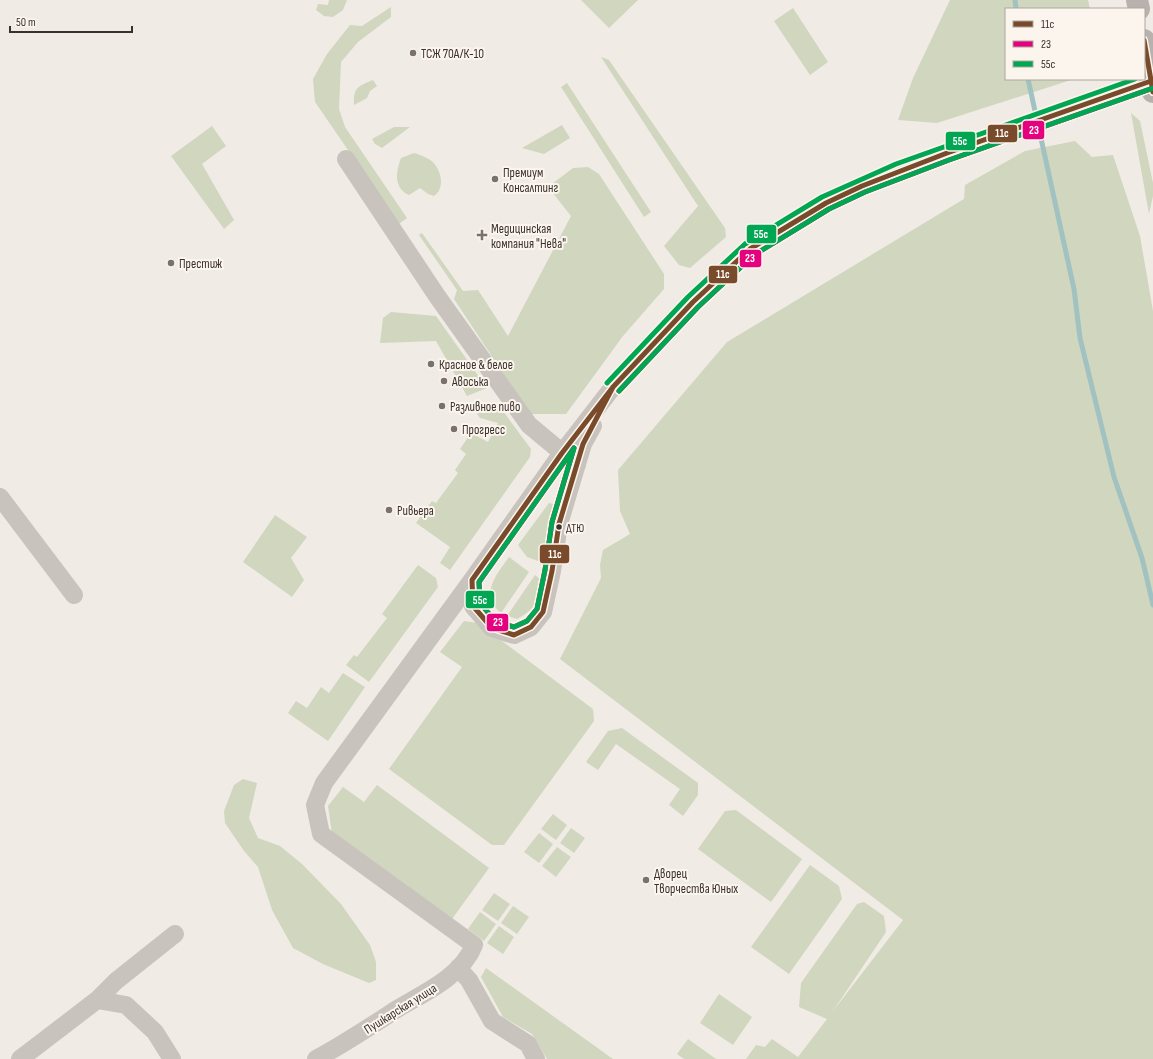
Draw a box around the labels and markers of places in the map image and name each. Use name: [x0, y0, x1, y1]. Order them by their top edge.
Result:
place label: ТСЖ 70А/К-10: [421, 46, 484, 62]
marker: ТСЖ 70А/К-10: [408, 48, 418, 58]
place label: Премиум Консалтинг: [503, 165, 558, 196]
marker: Премиум Консалтинг: [490, 174, 500, 184]
place label: Медицинская компания "Нева": [491, 221, 566, 252]
marker: Медицинская компания "Нева": [476, 229, 488, 241]
place label: Престиж: [179, 256, 222, 272]
marker: Престиж: [166, 258, 176, 268]
place label: Красное & белое: [439, 357, 513, 373]
marker: Красное & белое: [426, 359, 436, 369]
place label: Авоська: [451, 374, 489, 390]
marker: Авоська: [439, 376, 449, 386]
place label: Разливное пиво: [450, 399, 520, 415]
marker: Разливное пиво: [437, 401, 447, 411]
place label: Прогресс: [462, 422, 505, 438]
marker: Прогресс: [449, 424, 459, 434]
place label: Ривьера: [397, 503, 434, 519]
marker: Ривьера: [384, 505, 394, 515]
place label: ДТЮ: [566, 521, 584, 536]
marker: ДТЮ: [554, 522, 564, 532]
place label: Дворец Творчества Юных: [654, 866, 738, 897]
marker: Дворец Творчества Юных: [641, 875, 651, 885]

